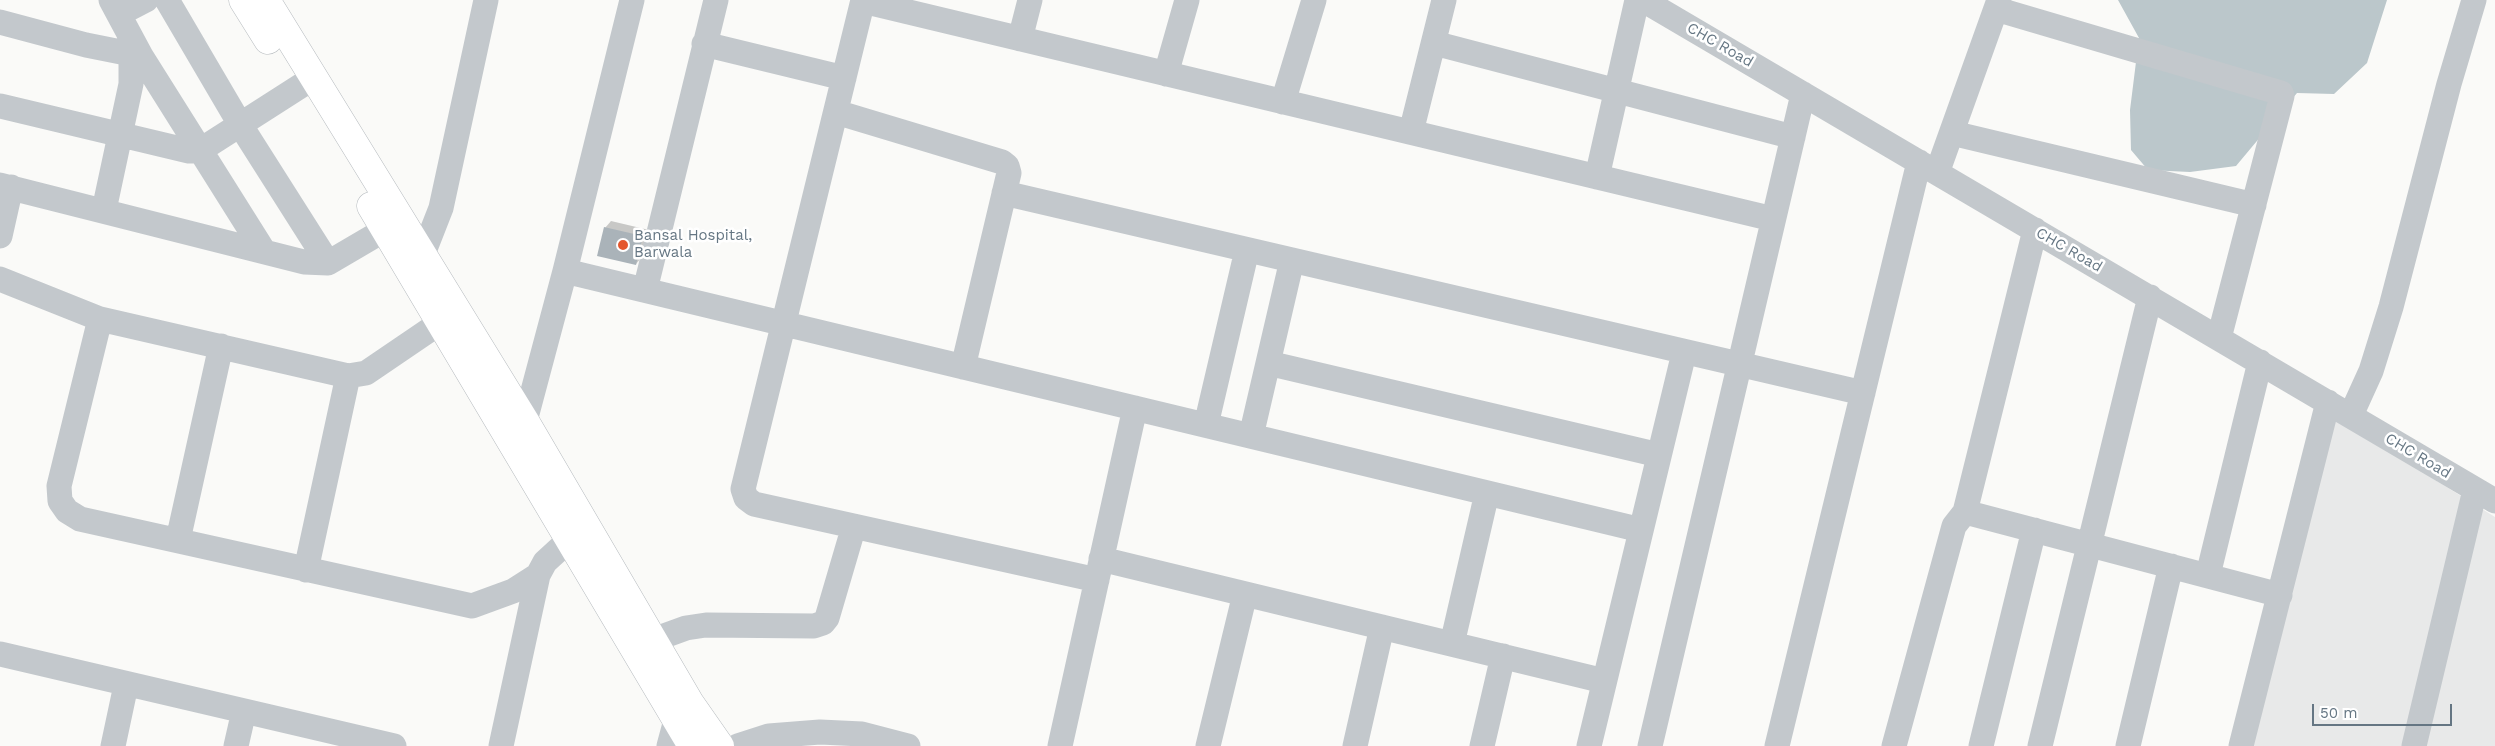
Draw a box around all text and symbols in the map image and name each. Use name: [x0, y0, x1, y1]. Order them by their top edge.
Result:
street label: CHC Road: [1684, 19, 1756, 71]
street label: CHC Road: [2033, 224, 2105, 276]
place label: Bansal Hospital, Barwala: [634, 227, 752, 262]
marker: Bansal Hospital, Barwala: [616, 238, 630, 252]
street label: CHC Road: [2382, 429, 2454, 483]
scale bar: [2315, 694, 2455, 726]
text: 50 m: [2320, 704, 2357, 722]

